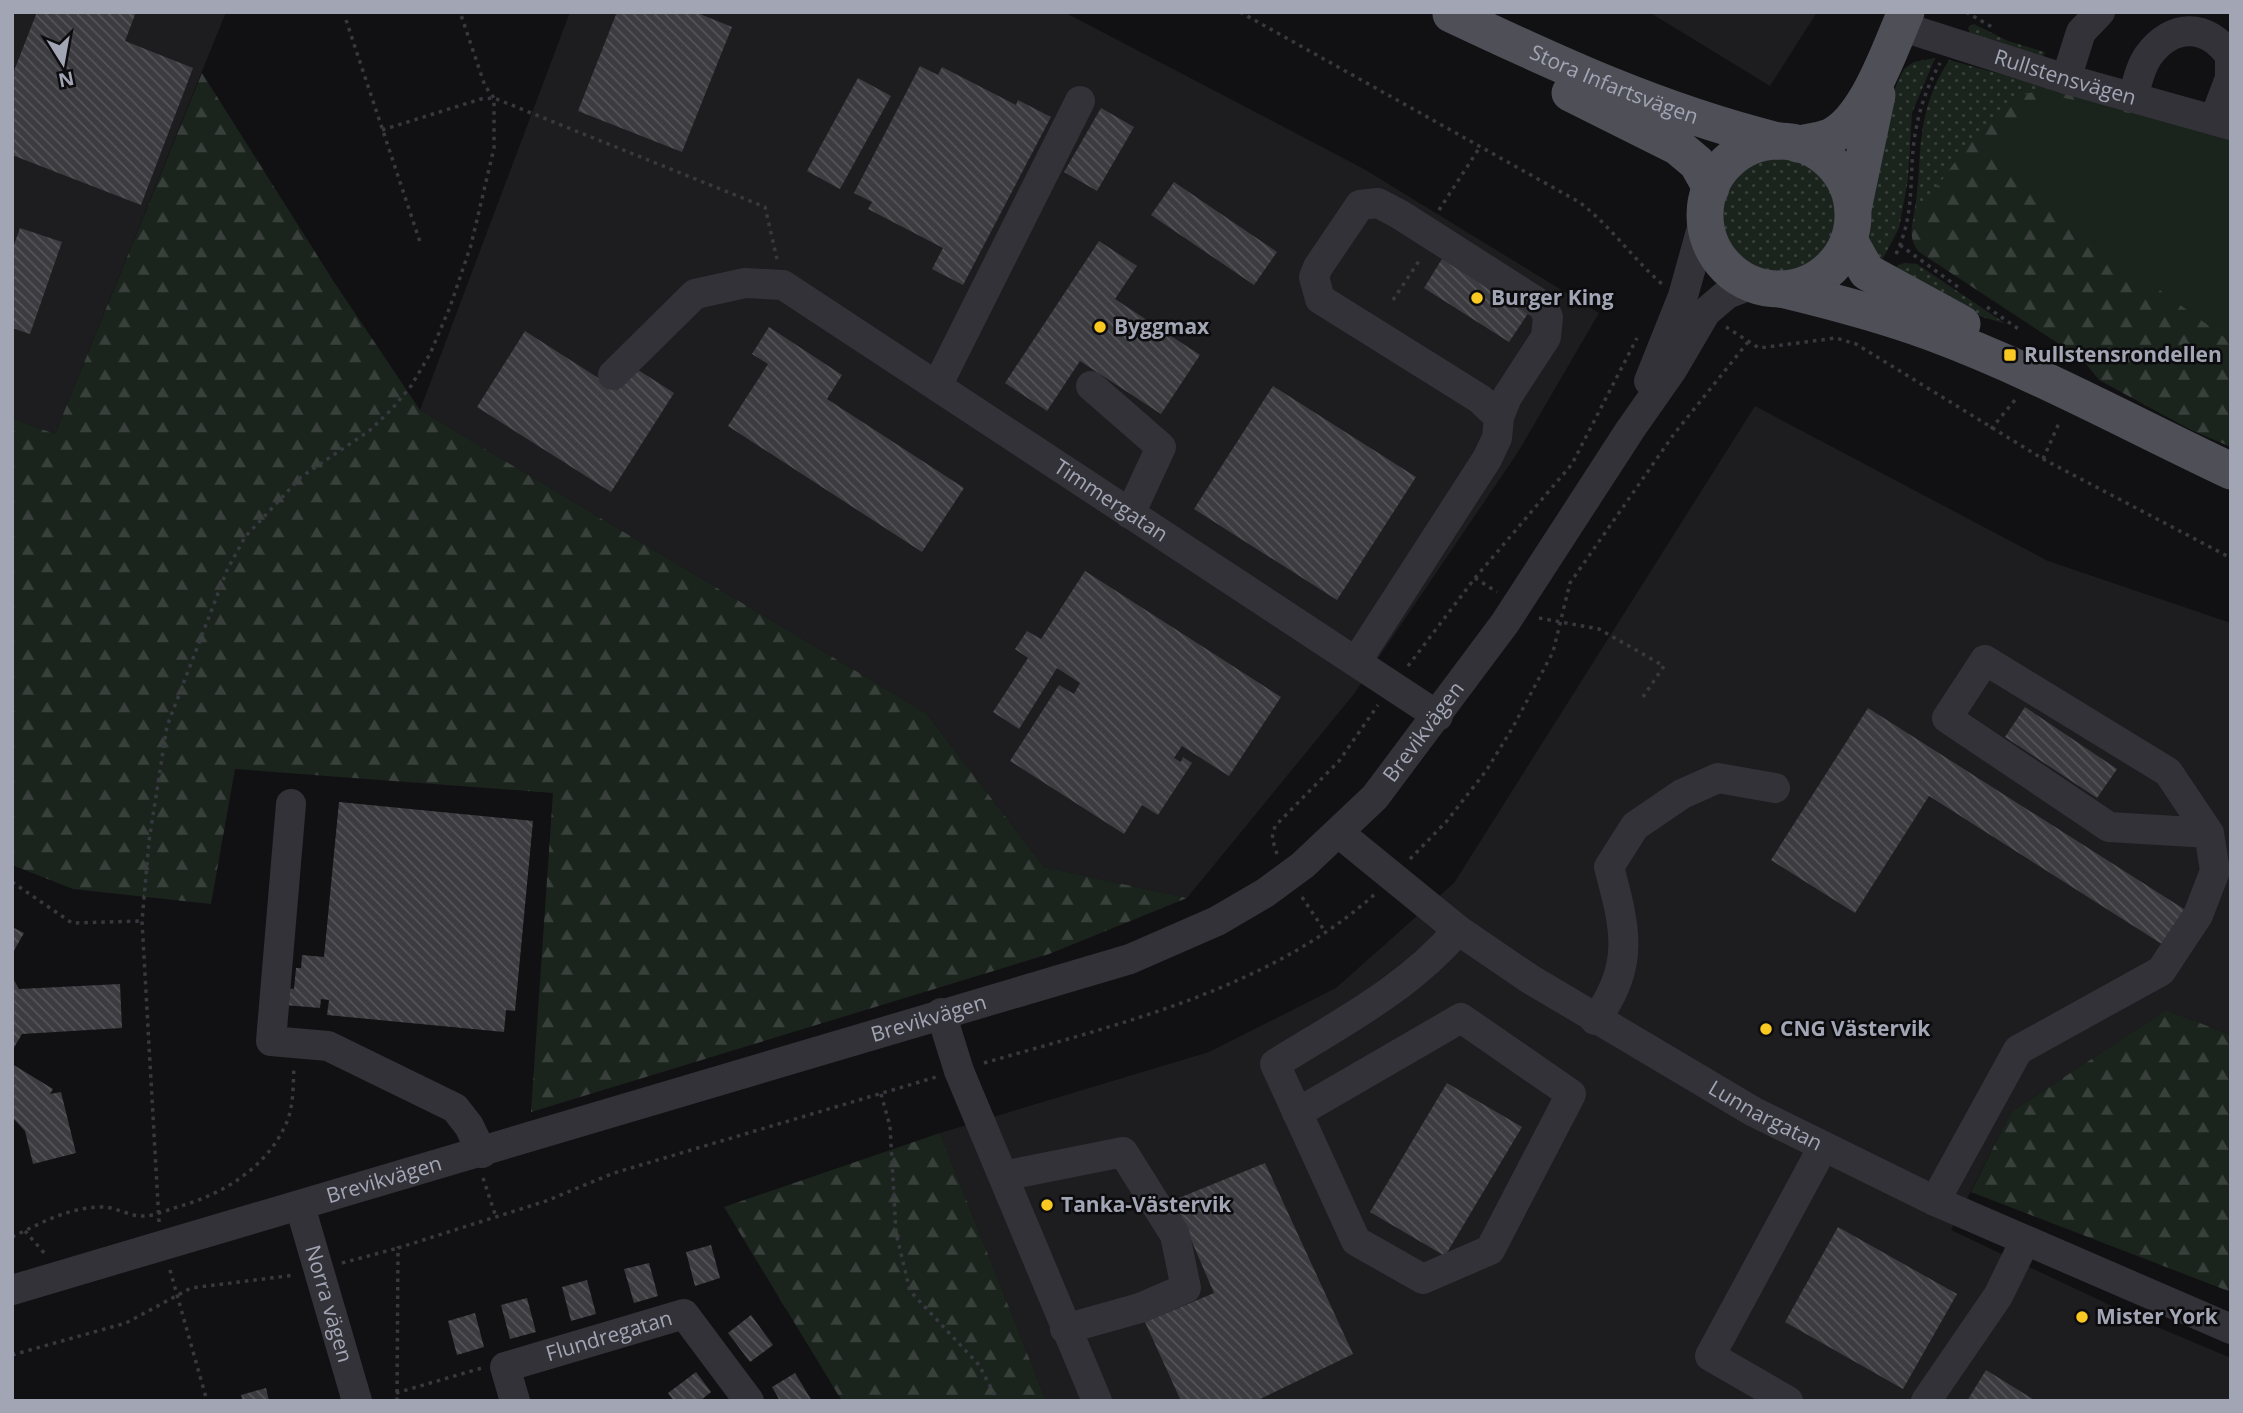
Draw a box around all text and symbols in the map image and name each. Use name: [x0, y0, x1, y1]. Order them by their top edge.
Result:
north arrow: [28, 28, 98, 98]
street label: Stora Infartsvägen: [1526, 38, 1702, 130]
street label: Rullstensvägen: [1991, 42, 2140, 111]
text: N: [56, 65, 76, 94]
place label: Burger King: [1491, 283, 1614, 311]
marker: Burger King: [1469, 290, 1485, 306]
place label: Byggmax: [1114, 312, 1210, 340]
marker: Byggmax: [1092, 319, 1108, 335]
place label: Rullstensrondellen: [2024, 340, 2222, 368]
marker: Rullstensrondellen: [2002, 347, 2018, 363]
street label: Timmergatan: [1049, 452, 1174, 548]
street label: Brevikvägen: [1376, 675, 1470, 787]
street label: Brevikvägen: [867, 987, 989, 1048]
place label: CNG Västervik: [1780, 1014, 1931, 1042]
marker: CNG Västervik: [1758, 1021, 1774, 1037]
street label: Lunnargatan: [1704, 1073, 1827, 1156]
street label: Brevikvägen: [323, 1149, 445, 1209]
place label: Tanka-Västervik: [1061, 1190, 1232, 1218]
marker: Tanka-Västervik: [1039, 1197, 1055, 1213]
street label: Norra vägen: [299, 1242, 360, 1366]
place label: Mister York: [2096, 1302, 2219, 1330]
street label: Flundregatan: [542, 1303, 675, 1367]
marker: Mister York: [2074, 1309, 2090, 1325]

